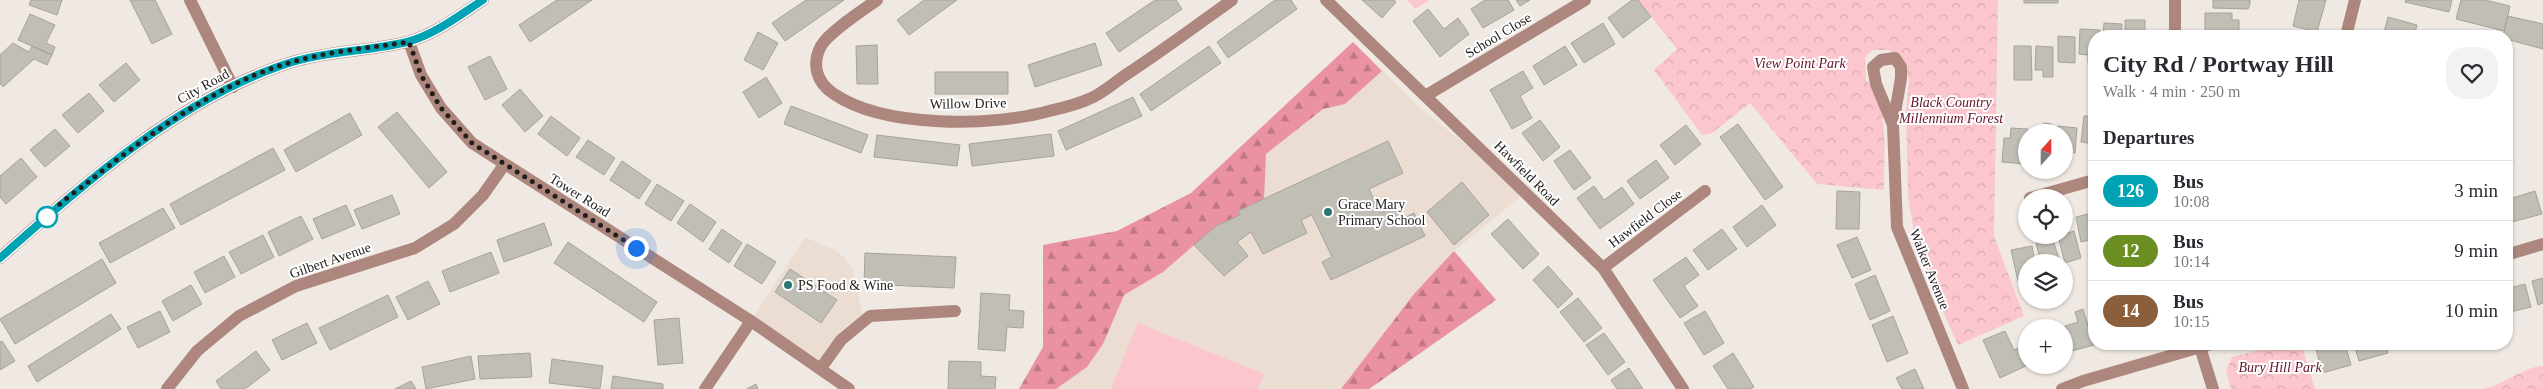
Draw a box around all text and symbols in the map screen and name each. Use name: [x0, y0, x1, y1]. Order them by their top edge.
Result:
street label: School Close: [1463, 10, 1534, 61]
button: heart: [2446, 47, 2498, 99]
text: City Rd / Portway Hill: [2103, 51, 2334, 77]
park label: View Point Park: [1754, 56, 1847, 71]
street label: City Road: [175, 66, 232, 107]
text: Walk · 4 min · 250 m: [2103, 83, 2240, 100]
street label: Willow Drive: [929, 95, 1007, 112]
park label: Black Country Millennium Forest: [1898, 95, 2004, 126]
north arrow: [2018, 124, 2072, 179]
map controls: [2018, 124, 2073, 374]
text: Departures: [2103, 127, 2194, 148]
street label: Hawfield Road: [1491, 138, 1562, 209]
street label: Tower Road: [547, 171, 613, 220]
text: Bus: [2173, 171, 2204, 192]
text: 3 min: [2454, 180, 2498, 201]
text: 126: [2117, 181, 2144, 201]
street label: Hawfield Close: [1606, 186, 1685, 251]
button: locate: [2018, 189, 2073, 244]
text: 10:08: [2173, 193, 2209, 210]
place label: Grace Mary Primary School: [1338, 197, 1426, 228]
unlabelled marker: [36, 206, 58, 228]
marker: Grace Mary Primary School: [1322, 206, 1334, 218]
street label: Walker Avenue: [1907, 227, 1952, 312]
text: Bus: [2173, 231, 2204, 252]
your location: [624, 236, 649, 261]
street label: Gilbert Avenue: [288, 240, 373, 281]
text: 9 min: [2454, 240, 2498, 261]
text: 12: [2122, 241, 2140, 261]
text: 10:14: [2173, 253, 2209, 270]
button: layers: [2018, 254, 2073, 309]
place label: PS Food & Wine: [798, 278, 893, 293]
marker: PS Food & Wine: [782, 279, 794, 291]
text: Bus: [2173, 291, 2204, 312]
text: 10 min: [2445, 300, 2498, 321]
text: 14: [2122, 301, 2140, 321]
text: 10:15: [2173, 313, 2209, 330]
button: +: [2018, 319, 2073, 374]
park label: Bury Hill Park: [2238, 360, 2322, 375]

